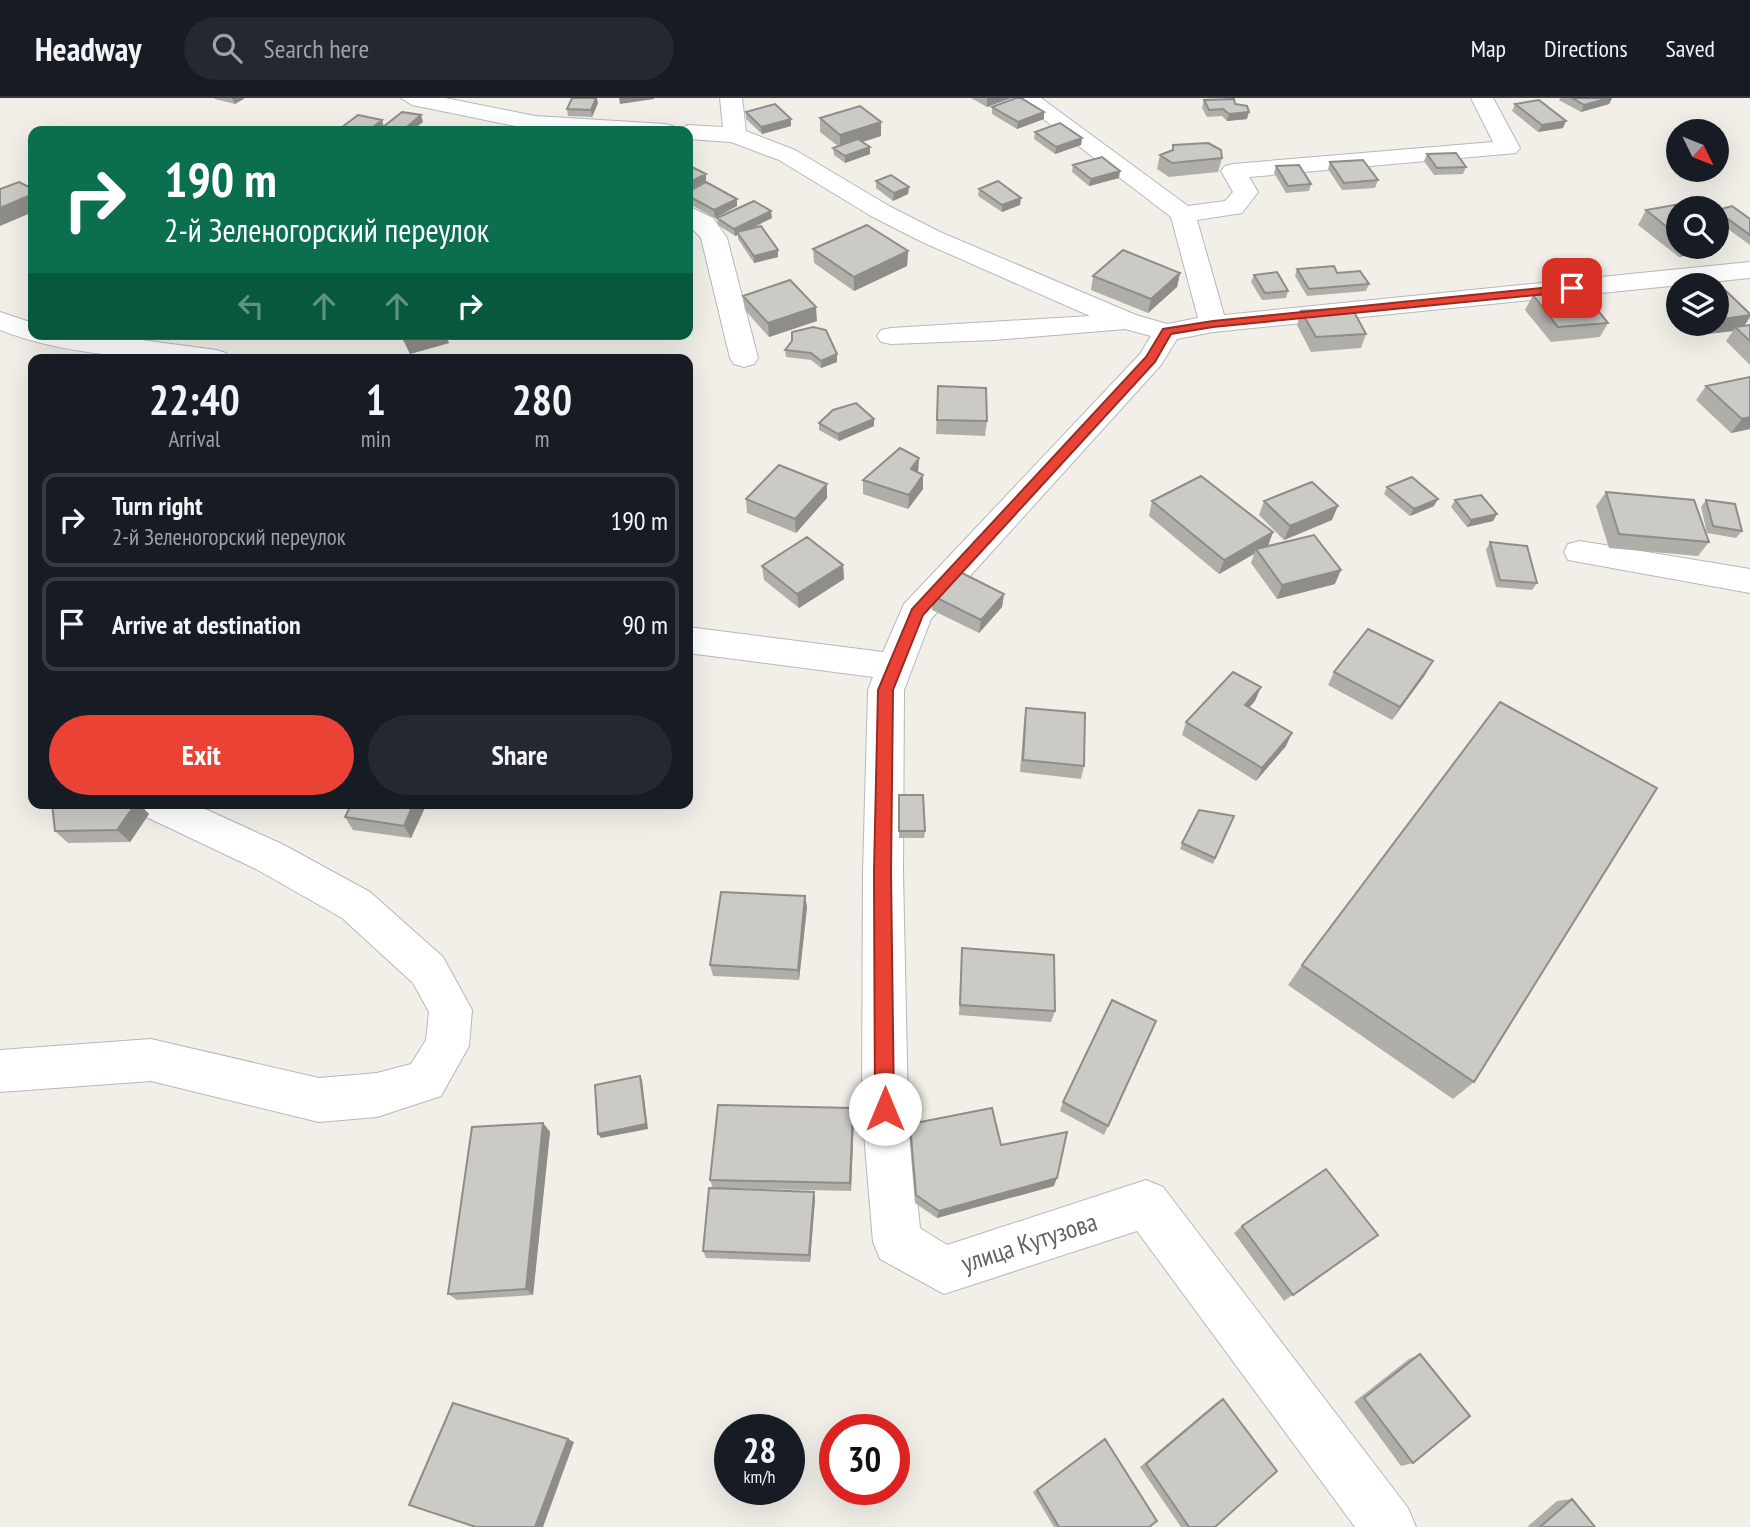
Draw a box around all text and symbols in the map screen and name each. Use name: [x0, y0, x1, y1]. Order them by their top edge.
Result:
search box: [184, 17, 674, 80]
text: Headway: [35, 27, 142, 70]
icon: search: [208, 29, 246, 67]
text: Search here: [264, 32, 369, 65]
text: Map: [1471, 33, 1506, 64]
text: Directions: [1544, 33, 1628, 64]
text: Saved: [1666, 33, 1715, 64]
north arrow: [1666, 119, 1729, 182]
map controls: [1666, 119, 1729, 336]
text: 190 m: [164, 147, 277, 211]
icon: right: [49, 154, 140, 245]
button: search: [1666, 196, 1729, 259]
text: 2-й Зеленогорский переулок: [164, 209, 489, 251]
pin: [1542, 258, 1602, 318]
icon: arrive: [1553, 269, 1591, 307]
button: layers: [1666, 273, 1729, 336]
icon: left: [232, 287, 270, 325]
icon: ahead: [305, 287, 343, 325]
icon: ahead: [378, 287, 416, 325]
icon: right: [451, 287, 489, 325]
text: 22:40: [149, 372, 240, 427]
text: 1: [366, 372, 386, 427]
text: 280: [512, 372, 572, 427]
text: Arrival: [168, 424, 220, 453]
text: min: [361, 424, 391, 453]
text: m: [534, 424, 549, 453]
text: Turn right: [112, 489, 203, 522]
icon: right: [53, 501, 91, 539]
text: 190 m: [610, 504, 668, 537]
text: 2-й Зеленогорский переулок: [112, 522, 346, 551]
icon: arrive: [53, 605, 91, 643]
text: Arrive at destination: [112, 608, 301, 641]
text: 90 m: [622, 608, 668, 641]
button: Exit: [49, 715, 354, 795]
button: Share: [368, 715, 672, 795]
position arrow: [848, 1072, 922, 1146]
street label: улица Кутузова: [957, 1205, 1101, 1279]
speed limit sign: 30: [819, 1414, 910, 1505]
text: 28: [743, 1427, 776, 1473]
text: km/h: [744, 1465, 775, 1488]

